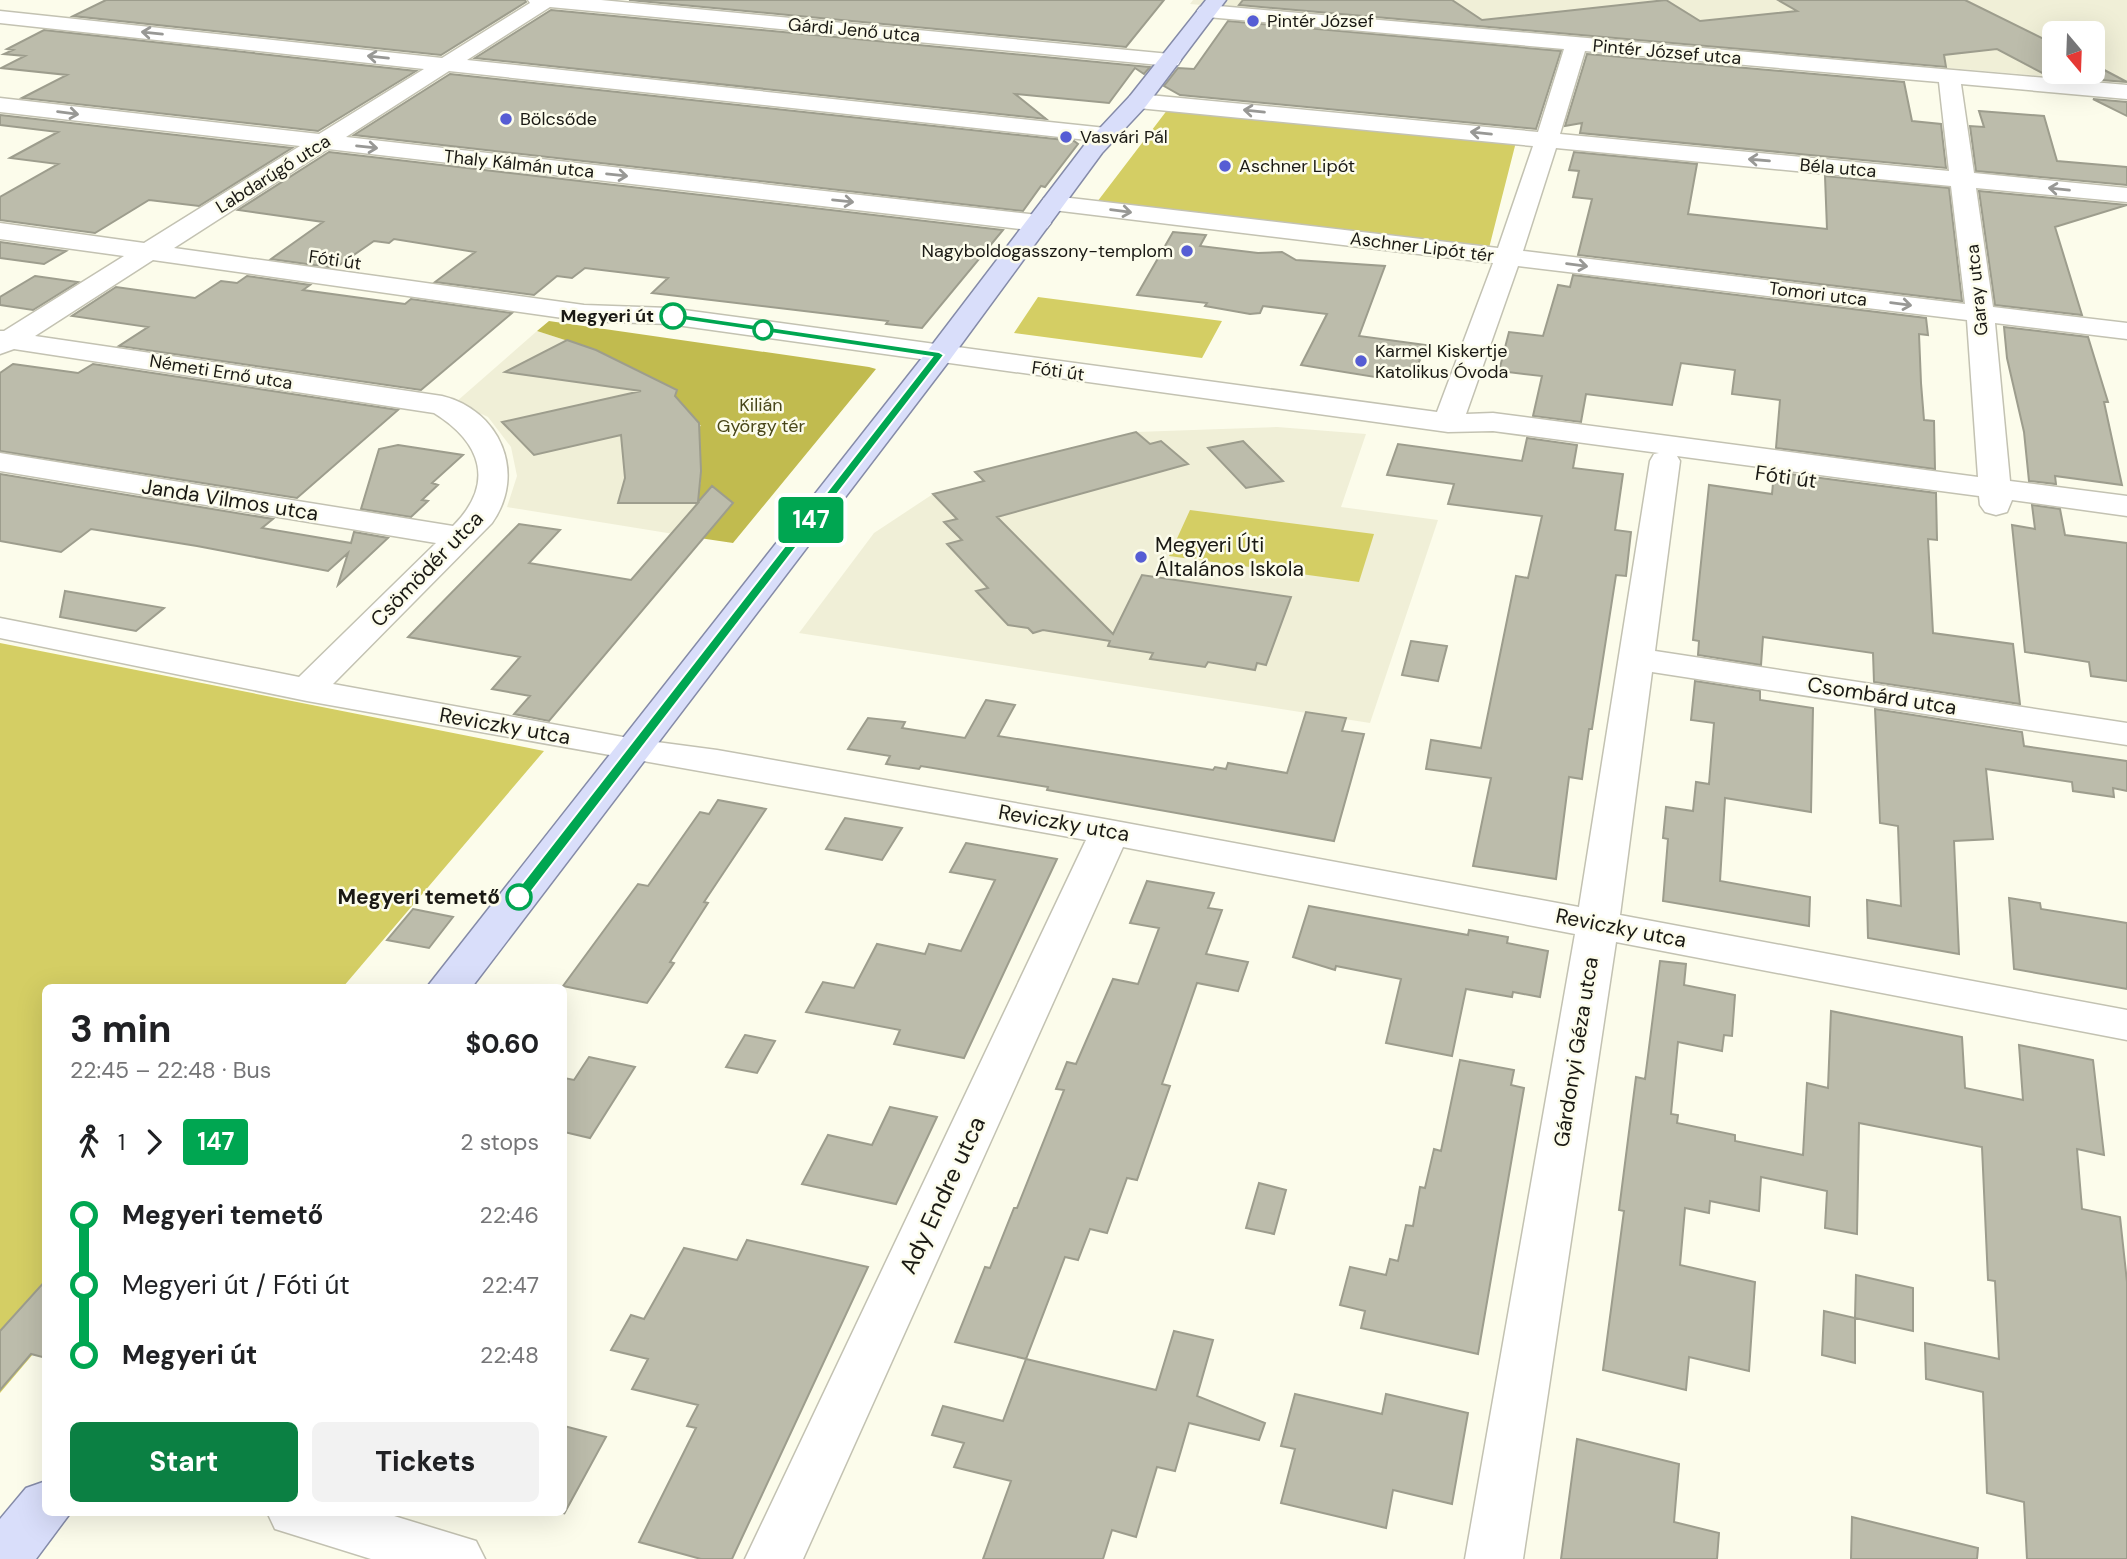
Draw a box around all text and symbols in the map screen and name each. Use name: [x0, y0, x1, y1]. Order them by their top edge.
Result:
place label: Pintér József: [1267, 9, 1374, 33]
street label: Gárdi Jenő utca: [787, 12, 921, 48]
marker: Pintér József: [1245, 13, 1261, 29]
north arrow: [2042, 21, 2105, 84]
map controls: [2042, 21, 2105, 84]
one-way arrow: [141, 26, 164, 39]
street label: Pintér József utca: [1592, 34, 1742, 70]
one-way arrow: [367, 50, 390, 63]
one-way arrow: [1243, 104, 1266, 117]
one-way arrow: [56, 106, 79, 119]
place label: Bölcsőde: [520, 107, 597, 131]
marker: Bölcsőde: [498, 111, 514, 127]
place label: Vasvári Pál: [1080, 125, 1168, 149]
one-way arrow: [1470, 127, 1492, 140]
street label: Labdarúgó utca: [211, 129, 335, 219]
marker: Vasvári Pál: [1058, 129, 1074, 145]
one-way arrow: [355, 141, 378, 154]
street label: Thaly Kálmán utca: [443, 144, 595, 184]
one-way arrow: [1749, 153, 1771, 166]
street label: Béla utca: [1799, 153, 1877, 183]
place label: Aschner Lipót: [1239, 154, 1355, 178]
marker: Aschner Lipót: [1217, 158, 1233, 174]
one-way arrow: [605, 169, 628, 182]
one-way arrow: [2048, 182, 2071, 195]
one-way arrow: [831, 195, 854, 208]
one-way arrow: [1109, 205, 1132, 218]
street label: Aschner Lipót tér: [1349, 226, 1496, 268]
place label: Nagyboldogasszony-templom: [921, 239, 1173, 263]
marker: Nagyboldogasszony-templom: [1179, 243, 1195, 259]
street label: Garay utca: [1960, 243, 1994, 337]
street label: Fóti út: [307, 244, 363, 276]
one-way arrow: [1566, 259, 1588, 272]
street label: Tomori utca: [1767, 276, 1869, 312]
one-way arrow: [1889, 297, 1912, 310]
marker: Megyeri út: [660, 303, 686, 329]
place label: Megyeri út: [560, 304, 654, 328]
unlabelled marker: [753, 320, 773, 340]
place label: Karmel Kiskertje Katolikus Óvoda: [1375, 339, 1508, 384]
street label: Németi Ernő utca: [148, 349, 294, 395]
marker: Karmel Kiskertje Katolikus Óvoda: [1353, 353, 1369, 369]
street label: Fóti út: [1030, 355, 1086, 387]
park label: Kilián György tér: [717, 393, 806, 438]
street label: Fóti út: [1753, 459, 1819, 495]
street label: Janda Vilmos utca: [140, 472, 320, 528]
line badge: 147: [771, 497, 851, 543]
text: 147: [792, 504, 830, 535]
street label: Csömödér utca: [364, 505, 490, 633]
place label: Megyeri Úti Általános Iskola: [1155, 531, 1304, 583]
marker: Megyeri Úti Általános Iskola: [1133, 549, 1149, 565]
street label: Csombárd utca: [1805, 670, 1959, 722]
street label: Reviczky utca: [437, 701, 573, 751]
street label: Reviczky utca: [996, 798, 1132, 848]
place label: Megyeri temető: [337, 883, 500, 911]
marker: Megyeri temető: [506, 884, 532, 910]
street label: Reviczky utca: [1553, 902, 1689, 954]
street label: Gárdonyi Géza utca: [1547, 955, 1605, 1149]
text: 3 min: [70, 1004, 171, 1054]
text: $0.60: [465, 1027, 539, 1061]
text: 22:45 – 22:48 · Bus: [70, 1055, 271, 1085]
street label: Ady Endre utca: [892, 1111, 992, 1279]
icon: walk: [70, 1123, 108, 1161]
icon: forward: [135, 1123, 173, 1161]
text: 147: [197, 1126, 234, 1157]
text: 1: [118, 1127, 125, 1157]
text: 2 stops: [460, 1127, 539, 1157]
text: Megyeri temető: [122, 1198, 323, 1232]
text: 22:46: [479, 1200, 539, 1230]
text: Megyeri út / Fóti út: [122, 1268, 350, 1302]
text: 22:47: [482, 1270, 539, 1300]
text: Megyeri út: [122, 1338, 257, 1372]
text: 22:48: [480, 1340, 539, 1370]
button: Start: [70, 1422, 298, 1502]
button: Tickets: [312, 1422, 539, 1502]

